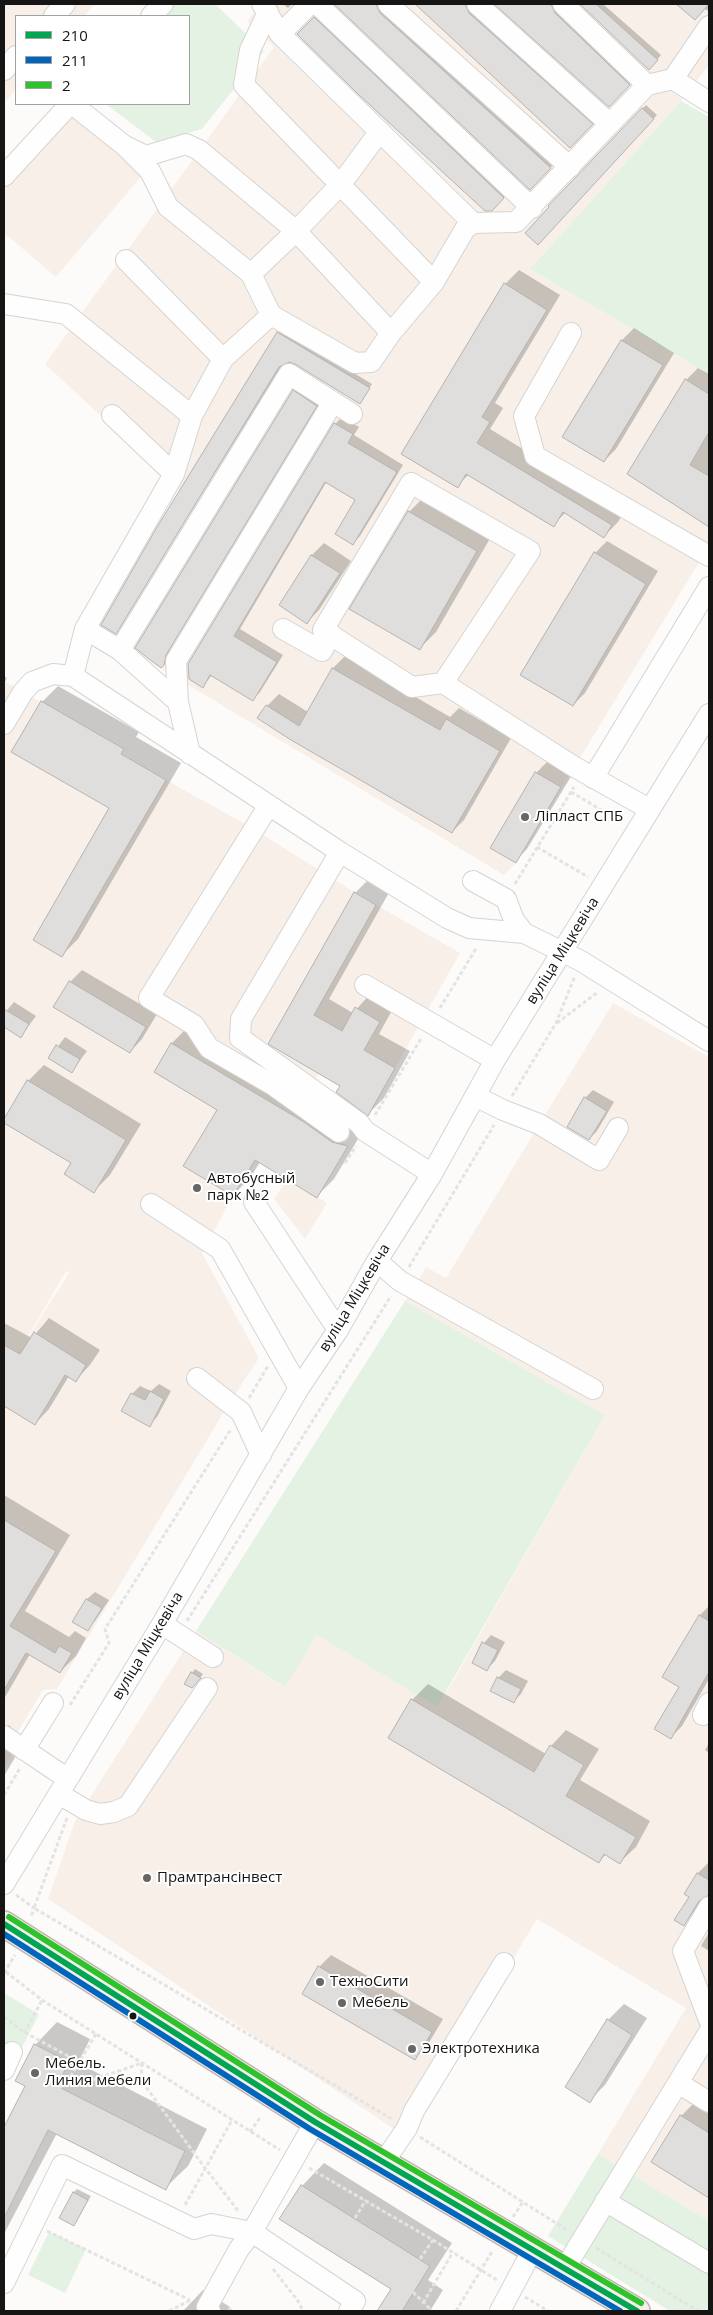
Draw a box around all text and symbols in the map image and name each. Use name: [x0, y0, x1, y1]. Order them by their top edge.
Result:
legend: [15, 15, 190, 105]
text: 210: [62, 25, 88, 45]
text: 211: [62, 50, 88, 70]
text: 2: [62, 75, 71, 95]
place label: Ліпласт СПБ: [535, 808, 623, 826]
marker: Ліпласт СПБ: [519, 811, 531, 823]
street label: вуліца Міцкевіча: [523, 894, 603, 1008]
place label: Автобусный парк №2: [207, 1170, 295, 1205]
marker: Автобусный парк №2: [191, 1182, 203, 1194]
street label: вуліца Міцкевіча: [316, 1241, 394, 1355]
street label: вуліца Міцкевіча: [109, 1589, 187, 1703]
place label: Прамтрансінвест: [157, 1869, 282, 1887]
marker: Прамтрансінвест: [141, 1872, 153, 1884]
place label: ТехноСити: [330, 1973, 409, 1991]
marker: ТехноСити: [314, 1976, 326, 1988]
place label: Мебель: [352, 1994, 409, 2012]
marker: Мебель: [336, 1997, 348, 2009]
unlabelled marker: [128, 2011, 138, 2021]
place label: Электротехника: [422, 2040, 540, 2058]
marker: Электротехника: [406, 2043, 418, 2055]
place label: Мебель. Линия мебели: [45, 2055, 151, 2090]
marker: Мебель. Линия мебели: [29, 2067, 41, 2079]

